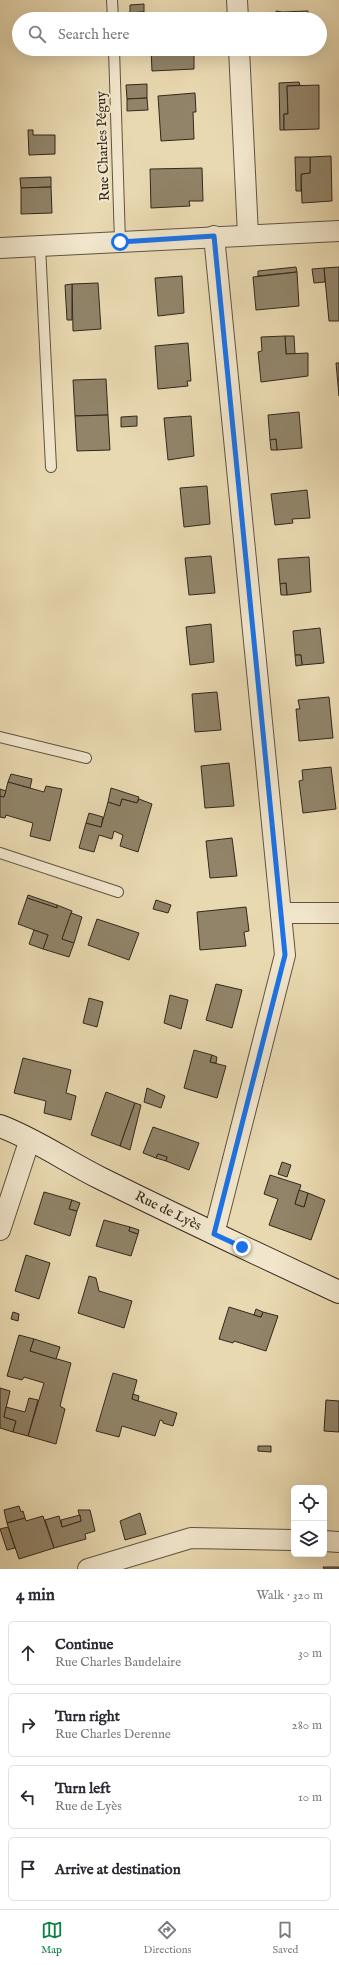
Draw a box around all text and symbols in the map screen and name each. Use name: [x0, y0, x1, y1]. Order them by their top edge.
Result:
search box: [12, 12, 327, 56]
icon: search: [26, 23, 48, 45]
text: Search here: [58, 25, 129, 44]
street label: Rue Charles Péguy: [92, 91, 114, 201]
route start: [111, 233, 129, 251]
street label: Rue de Lyès: [132, 1187, 204, 1235]
route end: [233, 1238, 251, 1256]
map controls: [291, 1485, 327, 1557]
button: locate: [291, 1485, 327, 1521]
button: layers: [291, 1521, 327, 1557]
text: 4 min: [16, 1585, 55, 1606]
text: Walk · 320 m: [257, 1587, 323, 1604]
text: Continue: [55, 1635, 113, 1654]
icon: ahead: [17, 1642, 39, 1664]
text: 30 m: [298, 1645, 322, 1662]
text: Rue Charles Baudelaire: [55, 1654, 181, 1671]
text: Turn right: [55, 1707, 120, 1726]
icon: right: [17, 1714, 39, 1736]
text: 280 m: [292, 1717, 322, 1734]
text: Rue Charles Derenne: [55, 1726, 171, 1743]
text: Turn left: [55, 1779, 111, 1798]
icon: left: [17, 1786, 39, 1808]
text: 10 m: [298, 1789, 322, 1806]
text: Rue de Lyès: [55, 1798, 122, 1815]
icon: arrive: [17, 1858, 39, 1880]
text: Arrive at destination: [55, 1860, 181, 1879]
tab: Map: [41, 1919, 63, 1957]
tab: Directions: [144, 1919, 191, 1957]
tab: Saved: [272, 1919, 298, 1957]

